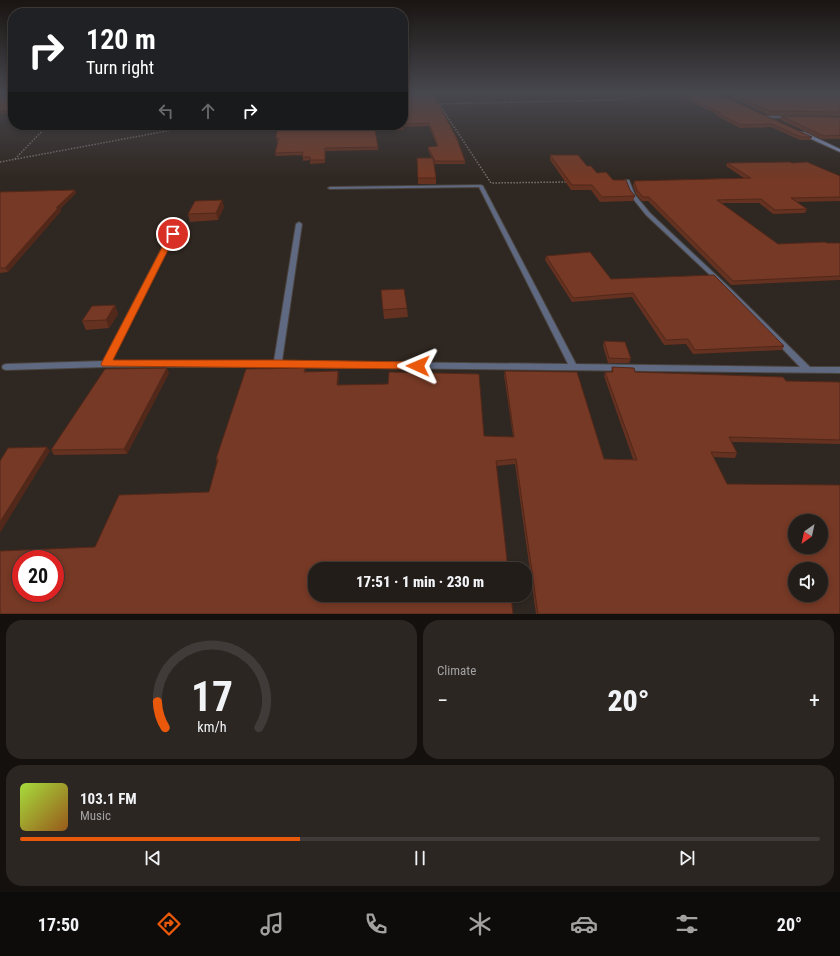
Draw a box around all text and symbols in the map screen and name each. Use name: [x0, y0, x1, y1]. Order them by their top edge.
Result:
text: 120 m: [86, 23, 156, 56]
icon: right: [20, 24, 72, 76]
text: Turn right: [86, 57, 154, 78]
icon: left: [155, 100, 177, 122]
icon: ahead: [197, 100, 219, 122]
icon: right: [239, 100, 261, 122]
pin: [156, 217, 190, 251]
icon: arrive: [162, 223, 184, 245]
position arrow: [397, 345, 439, 387]
north arrow: [788, 514, 828, 554]
map controls: [788, 514, 828, 602]
speed limit sign: 20: [12, 550, 64, 602]
button: sound: [788, 562, 828, 602]
text: 17:51 · 1 min · 230 m: [356, 573, 484, 591]
text: Climate: [437, 663, 476, 678]
text: 17: [190, 671, 233, 720]
text: 20°: [607, 683, 650, 718]
text: −: [437, 688, 448, 713]
text: +: [809, 688, 820, 713]
text: km/h: [197, 718, 226, 734]
text: 103.1 FM: [80, 790, 137, 808]
text: Music: [80, 808, 111, 823]
icon: previous: [142, 847, 164, 869]
icon: pause: [409, 847, 431, 869]
icon: next: [676, 847, 698, 869]
icon: directions: [155, 910, 183, 938]
icon: music: [258, 910, 286, 938]
icon: phone: [362, 910, 390, 938]
icon: climate: [466, 910, 494, 938]
icon: car: [570, 910, 598, 938]
icon: filters: [673, 910, 701, 938]
text: 17:50: [38, 914, 79, 935]
text: 20°: [777, 914, 802, 935]

